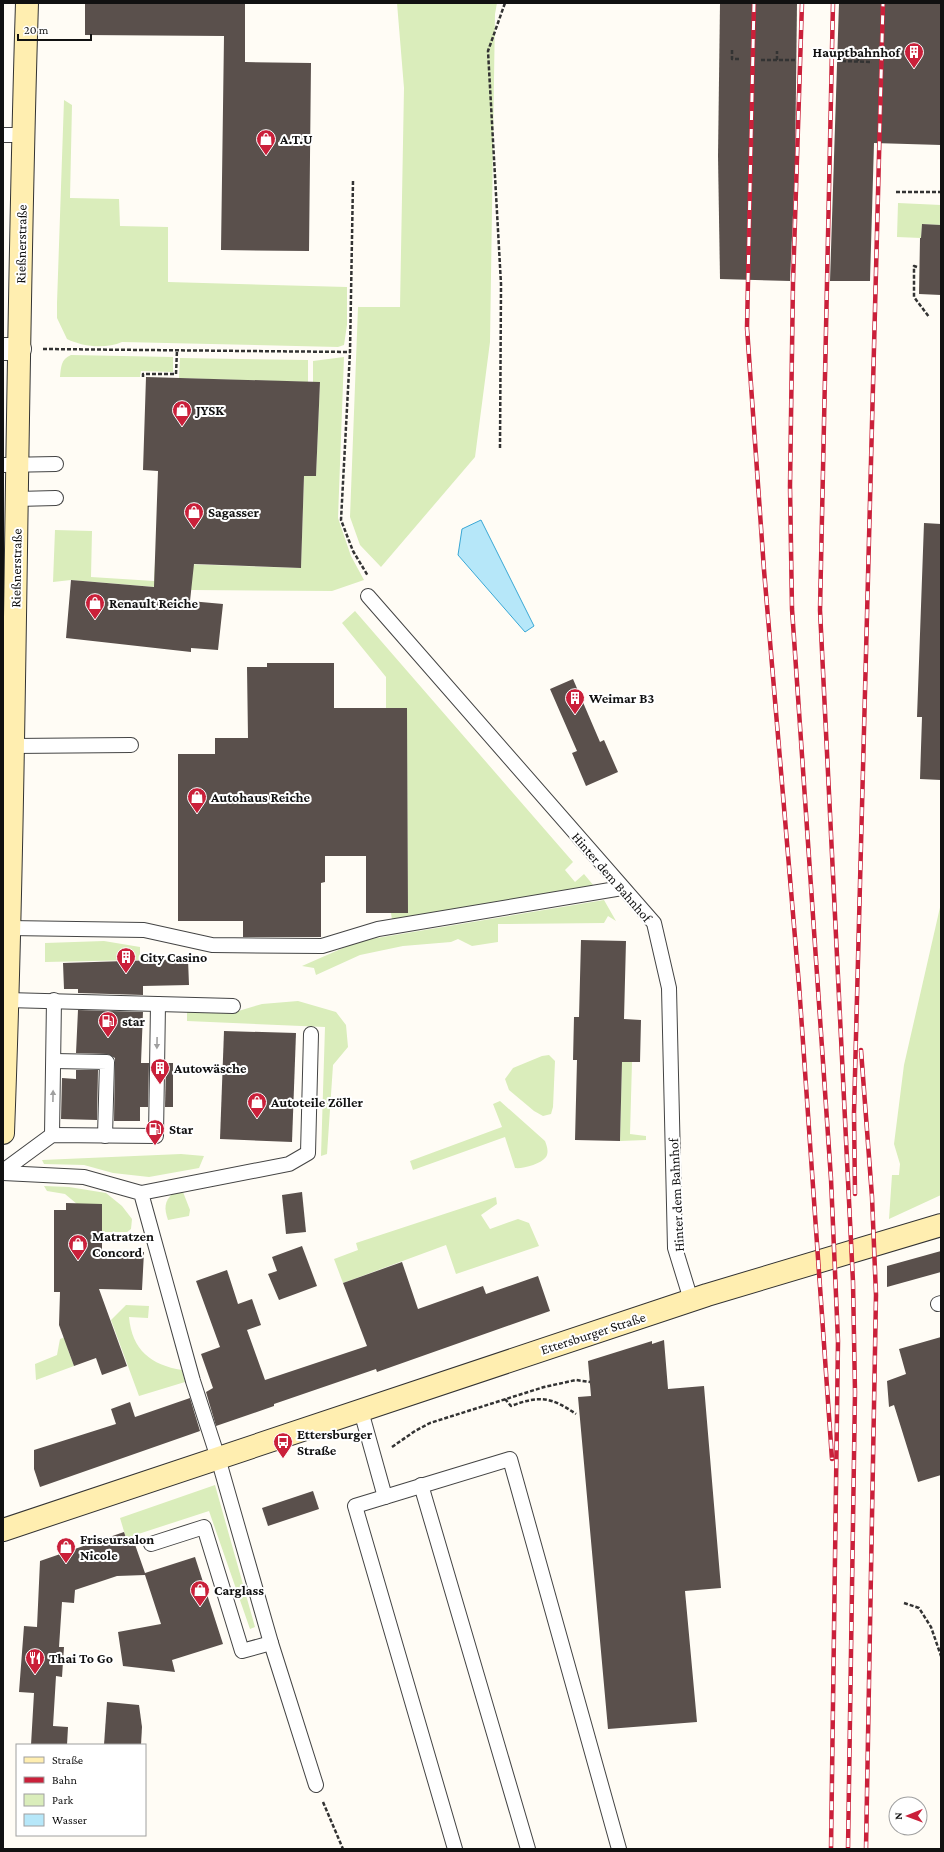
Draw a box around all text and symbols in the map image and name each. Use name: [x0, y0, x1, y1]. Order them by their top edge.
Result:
scale bar: [18, 16, 91, 42]
text: 20 m: [24, 23, 49, 37]
building icon: Hauptbahnhof: [903, 41, 925, 69]
place label: Hauptbahnhof: [813, 44, 901, 60]
shop icon: A.T.U: [255, 128, 277, 156]
place label: A.T.U: [279, 131, 313, 147]
street label: Rießnerstraße: [12, 204, 30, 284]
shop icon: JYSK: [171, 399, 193, 427]
place label: JYSK: [194, 402, 225, 418]
shop icon: Sagasser: [183, 501, 205, 529]
place label: Sagasser: [208, 504, 260, 520]
street label: Rießnerstraße: [7, 528, 25, 608]
shop icon: Renault Reiche: [84, 592, 106, 620]
place label: Renault Reiche: [109, 595, 199, 611]
building icon: Weimar B3: [564, 687, 586, 715]
place label: Weimar B3: [588, 690, 654, 706]
shop icon: Autohaus Reiche: [186, 786, 208, 814]
place label: Autohaus Reiche: [210, 789, 311, 805]
street label: Hinter dem Bahnhof: [569, 829, 656, 926]
building icon: City Casino: [115, 946, 137, 974]
place label: City Casino: [140, 949, 207, 965]
fuel station icon: star: [97, 1010, 119, 1038]
place label: star: [122, 1013, 146, 1029]
one-way arrow: [154, 1037, 160, 1050]
building icon: Autowäsche: [149, 1057, 171, 1085]
place label: Autowäsche: [173, 1060, 247, 1076]
one-way arrow: [50, 1089, 56, 1102]
shop icon: Autoteile Zöller: [246, 1091, 268, 1119]
place label: Autoteile Zöller: [270, 1094, 364, 1110]
fuel station icon: Star: [144, 1118, 166, 1146]
place label: Star: [169, 1121, 194, 1137]
street label: Hinter dem Bahnhof: [665, 1137, 687, 1252]
place label: Matratzen Concord: [92, 1228, 154, 1260]
shop icon: Matratzen Concord: [67, 1233, 89, 1261]
street label: Ettersburger Straße: [539, 1309, 647, 1357]
place label: Ettersburger Straße: [297, 1426, 373, 1458]
bus stop icon: Ettersburger Straße: [272, 1431, 294, 1459]
place label: Friseursalon Nicole: [80, 1531, 154, 1563]
shop icon: Friseursalon Nicole: [55, 1536, 77, 1564]
shop icon: Carglass: [189, 1579, 211, 1607]
place label: Carglass: [214, 1582, 264, 1598]
restaurant icon: Thai To Go: [24, 1647, 46, 1675]
place label: Thai To Go: [49, 1650, 113, 1666]
legend: [16, 1744, 146, 1836]
text: Straße: [52, 1753, 83, 1767]
text: Bahn: [52, 1773, 78, 1787]
text: Park: [52, 1793, 74, 1807]
north arrow: [888, 1796, 928, 1836]
text: N: [892, 1812, 904, 1820]
text: Wasser: [52, 1813, 88, 1827]

